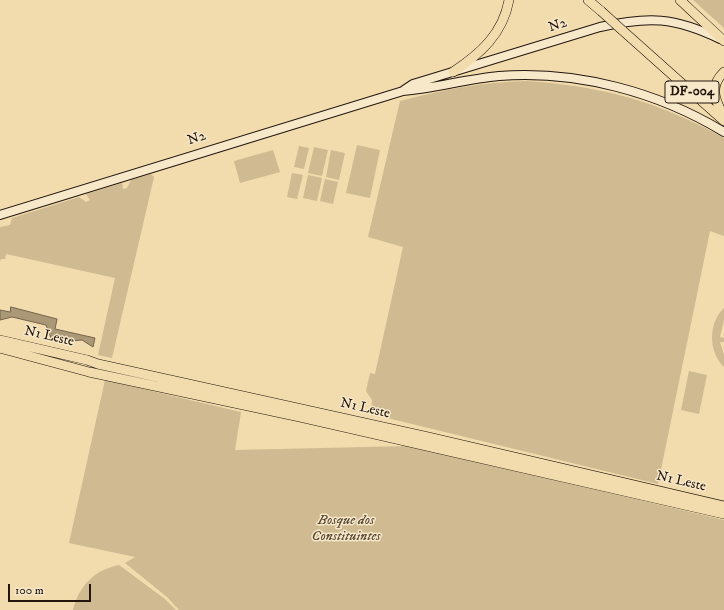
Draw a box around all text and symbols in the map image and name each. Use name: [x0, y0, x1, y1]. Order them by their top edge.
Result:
street label: N2: [547, 15, 569, 37]
road number: DF-004: [665, 81, 719, 103]
street label: N2: [186, 128, 208, 150]
street label: N1 Leste: [23, 323, 75, 351]
street label: N1 Leste: [339, 395, 391, 423]
street label: N1 Leste: [655, 468, 707, 496]
park label: Bosque dos Constituintes: [312, 513, 380, 546]
scale bar: [10, 576, 93, 602]
text: 100 m: [15, 583, 44, 598]

